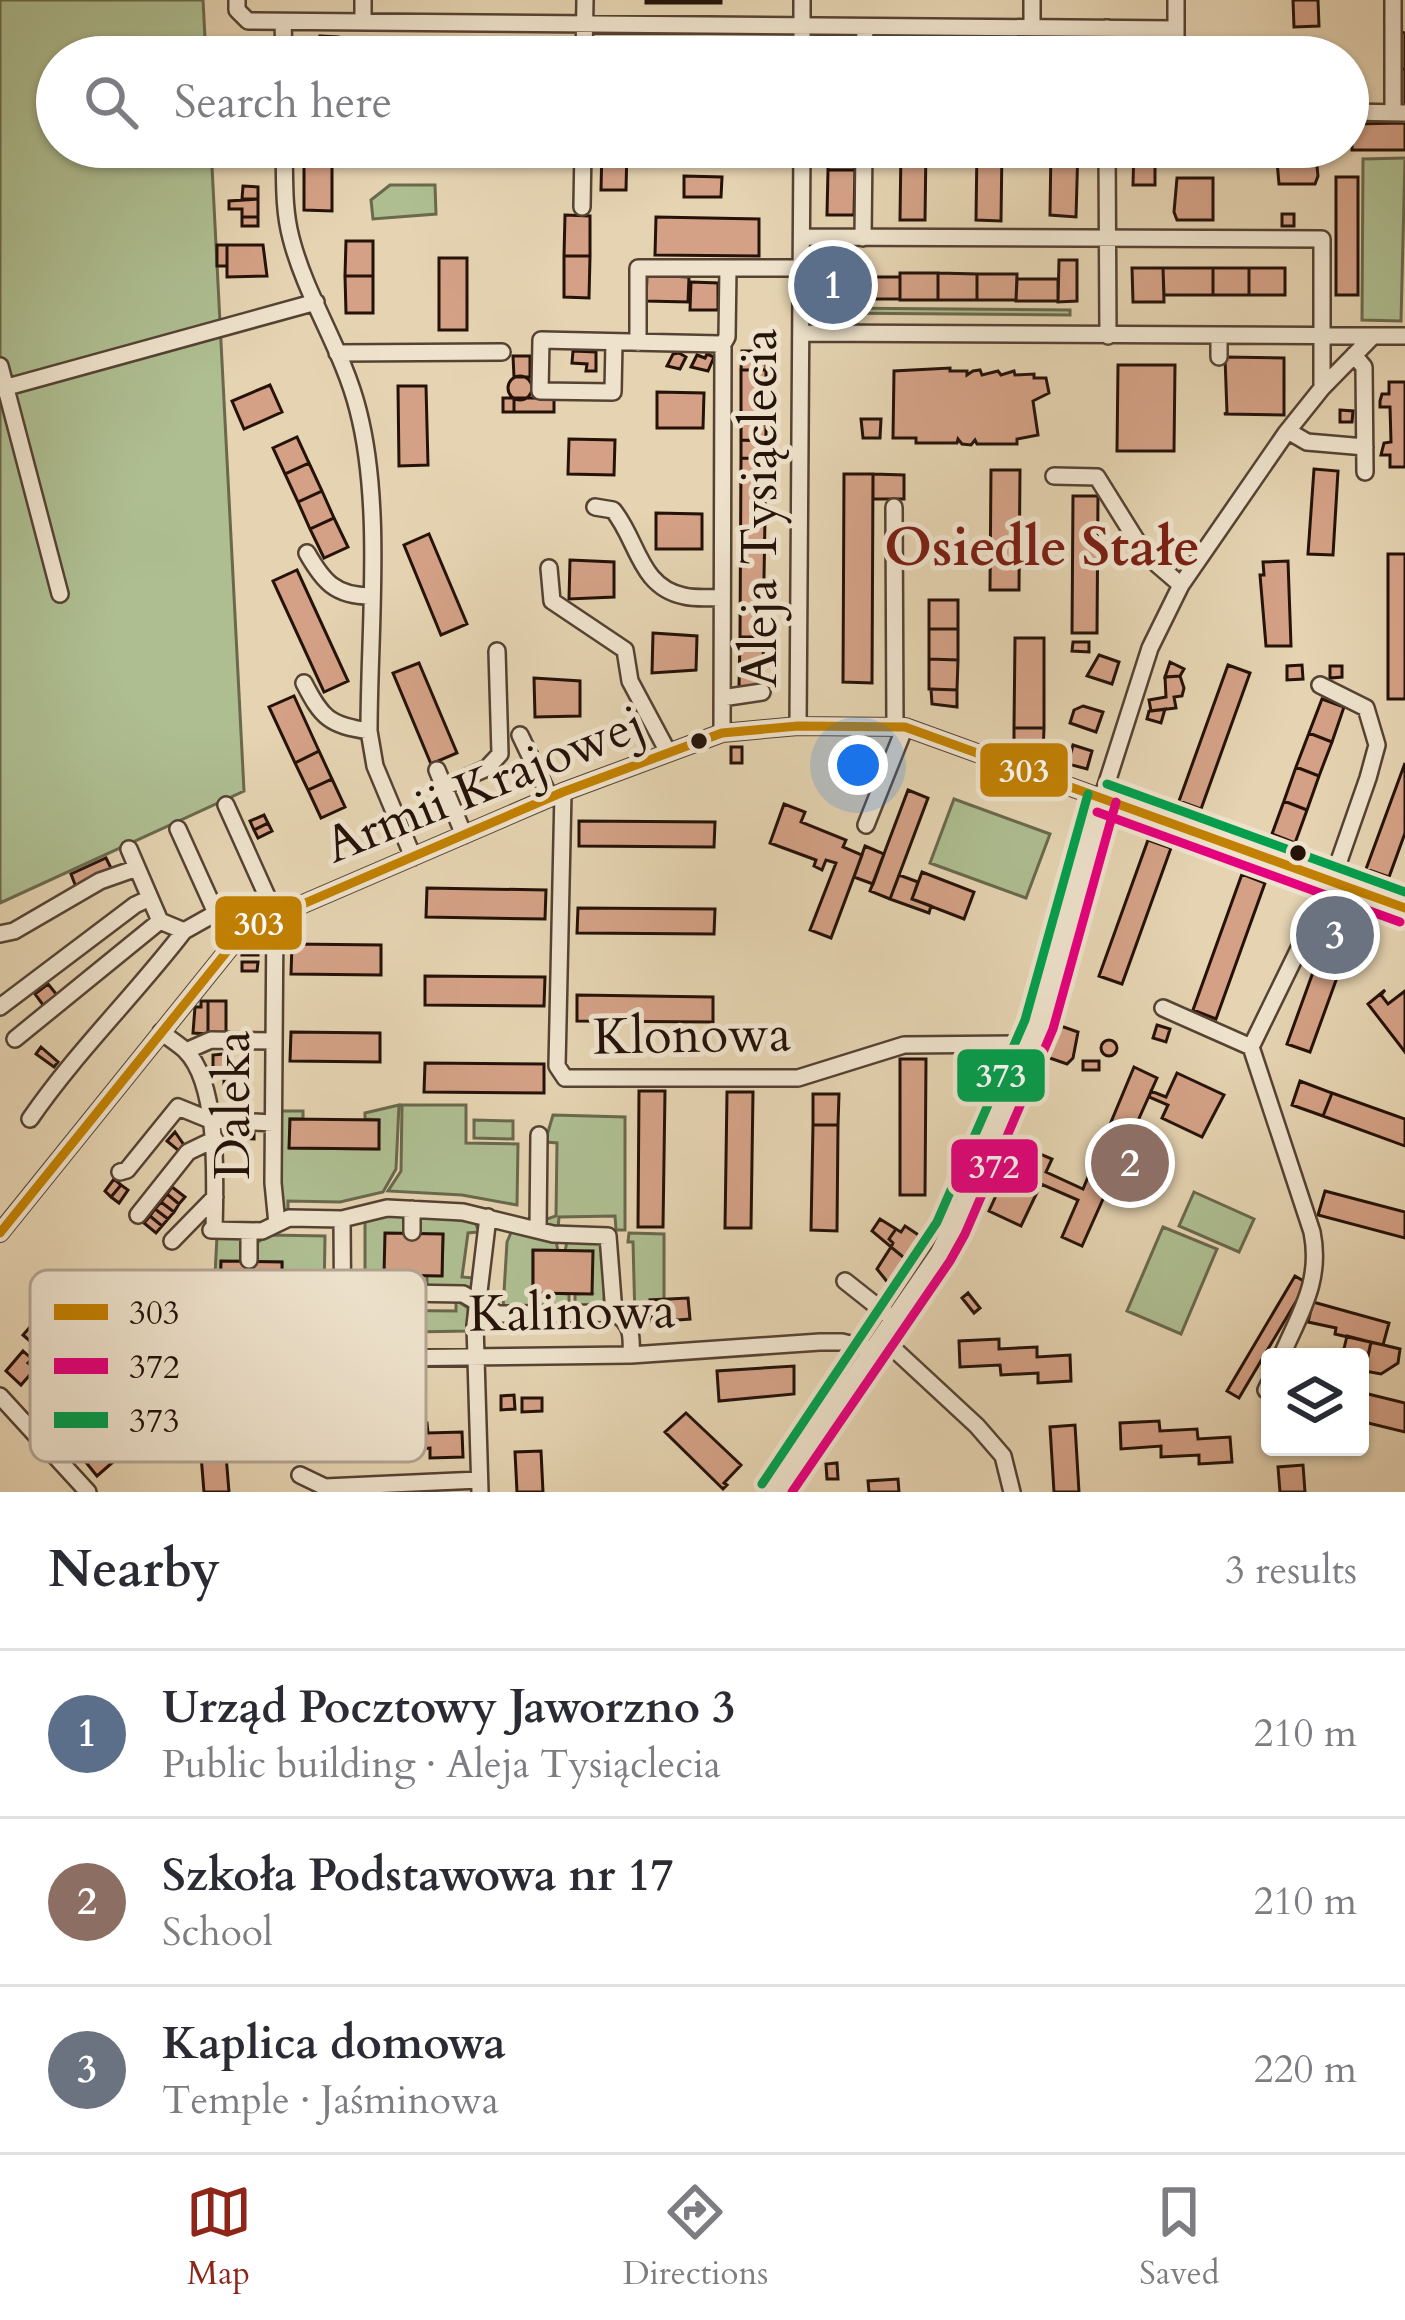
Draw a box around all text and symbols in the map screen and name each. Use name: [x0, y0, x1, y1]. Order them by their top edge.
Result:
search box: [36, 36, 1369, 168]
icon: search: [78, 69, 144, 135]
text: Search here: [174, 72, 392, 133]
pin: 1: [794, 240, 872, 330]
street label: Aleja Tysiąclecia: [725, 328, 795, 688]
district label: Osiedle Stałe: [884, 512, 1200, 585]
street label: Armii Krajowej: [314, 689, 655, 881]
unlabelled marker: [688, 730, 710, 752]
your location: [828, 735, 888, 795]
line badge: 303: [978, 741, 1070, 799]
text: 303: [999, 749, 1049, 794]
unlabelled marker: [1287, 842, 1309, 864]
pin: 3: [1296, 890, 1374, 980]
line badge: 303: [213, 894, 304, 952]
text: 303: [234, 902, 284, 947]
street label: Klonowa: [592, 999, 792, 1073]
street label: Daleka: [198, 1031, 268, 1179]
line badge: 373: [955, 1047, 1047, 1104]
text: 373: [976, 1054, 1026, 1099]
pin: 2: [1091, 1118, 1169, 1208]
line badge: 372: [949, 1137, 1040, 1195]
text: 372: [969, 1145, 1019, 1190]
legend: [30, 1270, 426, 1462]
street label: Kalinowa: [468, 1276, 676, 1350]
text: 303: [129, 1291, 180, 1336]
text: 372: [129, 1345, 180, 1390]
map controls: [1261, 1348, 1369, 1456]
button: layers: [1261, 1348, 1369, 1456]
text: 373: [129, 1399, 180, 1444]
text: Nearby: [48, 1535, 220, 1605]
text: 3 results: [1225, 1544, 1357, 1597]
text: Urząd Pocztowy Jaworzno 3: [162, 1677, 735, 1738]
text: 1: [77, 1707, 97, 1760]
text: 210 m: [1254, 1707, 1357, 1760]
text: Public building · Aleja Tysiąclecia: [162, 1738, 721, 1791]
text: Szkoła Podstawowa nr 17: [162, 1845, 674, 1906]
text: 2: [77, 1875, 97, 1928]
text: 210 m: [1254, 1875, 1357, 1928]
text: School: [162, 1906, 273, 1959]
text: Kaplica domowa: [162, 2013, 506, 2074]
text: 3: [77, 2043, 97, 2096]
text: 220 m: [1254, 2043, 1357, 2096]
text: Temple · Jaśminowa: [162, 2074, 499, 2127]
tab: Map: [186, 2179, 252, 2296]
tab: Directions: [623, 2179, 768, 2296]
tab: Saved: [1139, 2179, 1219, 2296]

